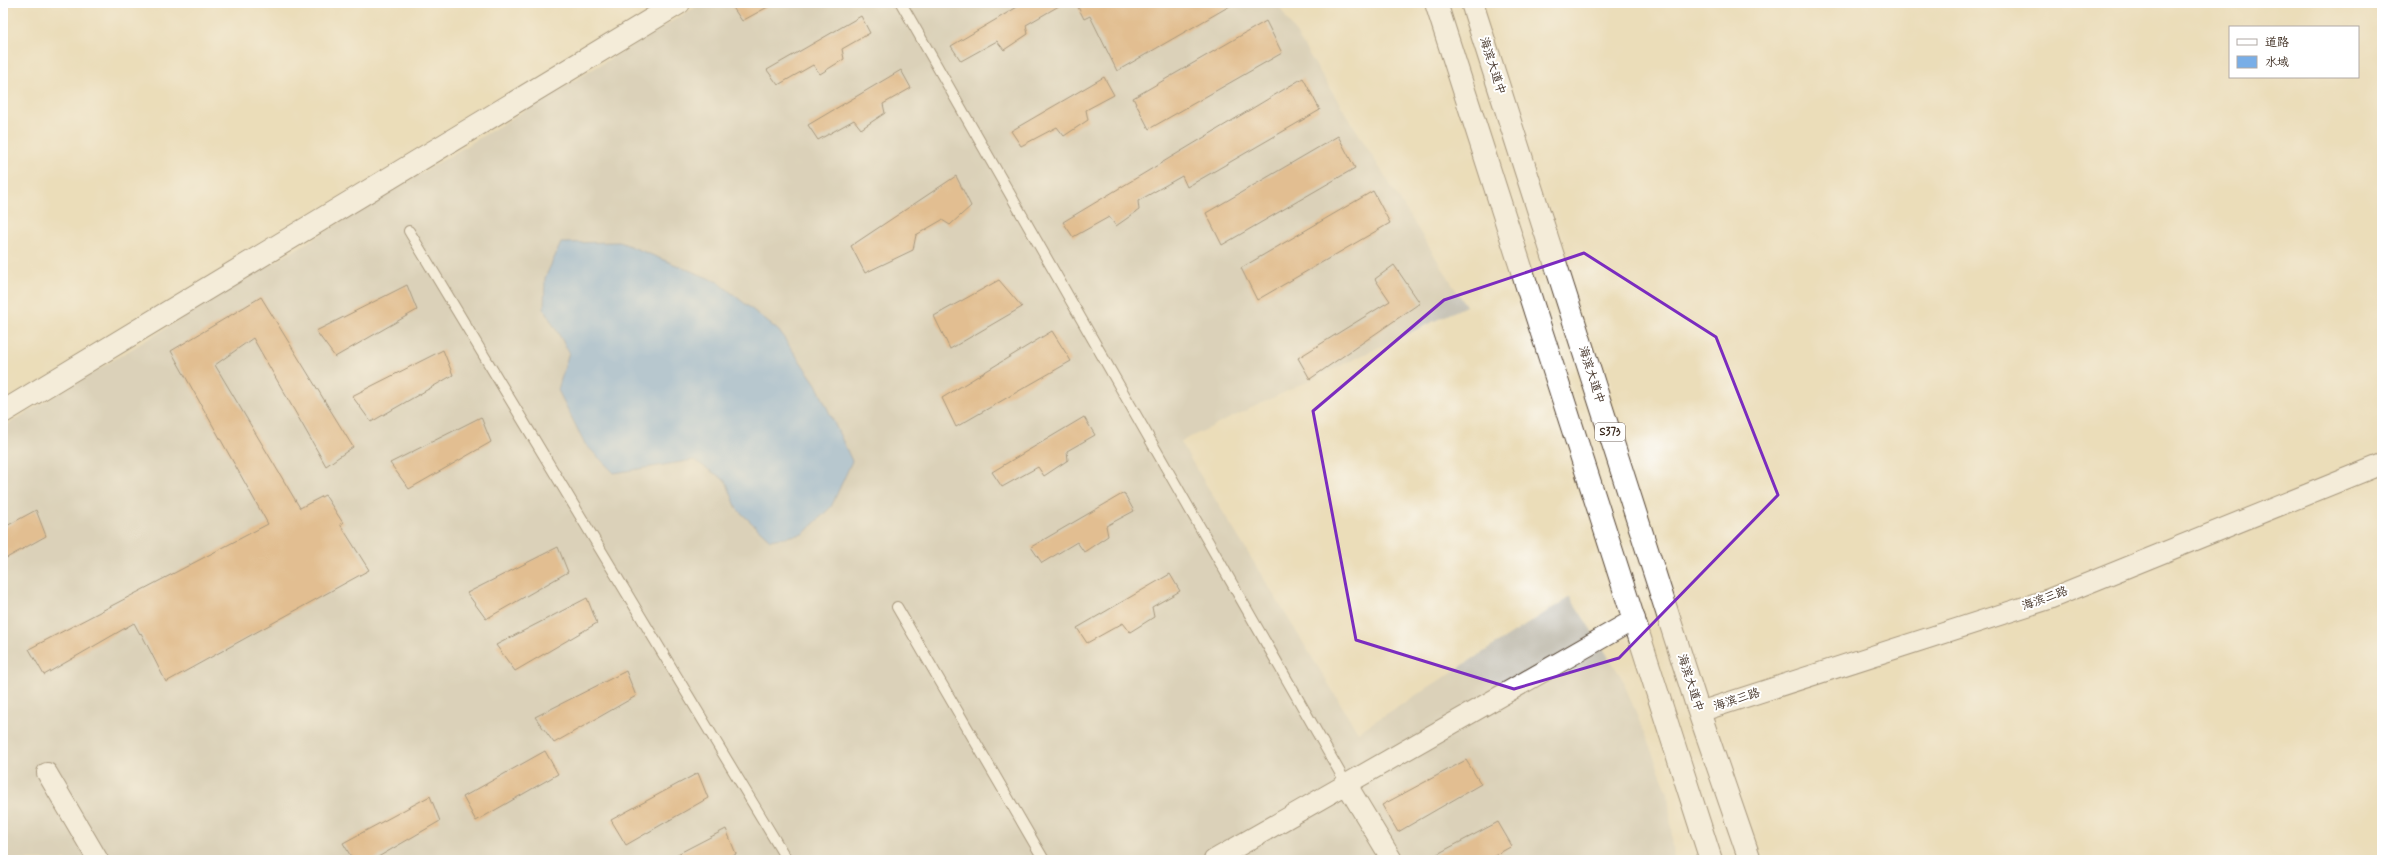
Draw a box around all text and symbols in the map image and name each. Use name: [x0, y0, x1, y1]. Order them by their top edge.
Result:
legend: [2229, 26, 2359, 78]
street label: 海滨大道中: [1475, 35, 1509, 97]
text: 道路: [2265, 35, 2289, 51]
text: 水域: [2265, 55, 2289, 71]
street label: 海滨大道中: [1574, 344, 1608, 406]
road number: S373: [1595, 423, 1625, 441]
street label: 海滨三路: [2020, 583, 2070, 615]
street label: 海滨大道中: [1673, 652, 1707, 714]
street label: 海滨三路: [1712, 685, 1762, 715]

